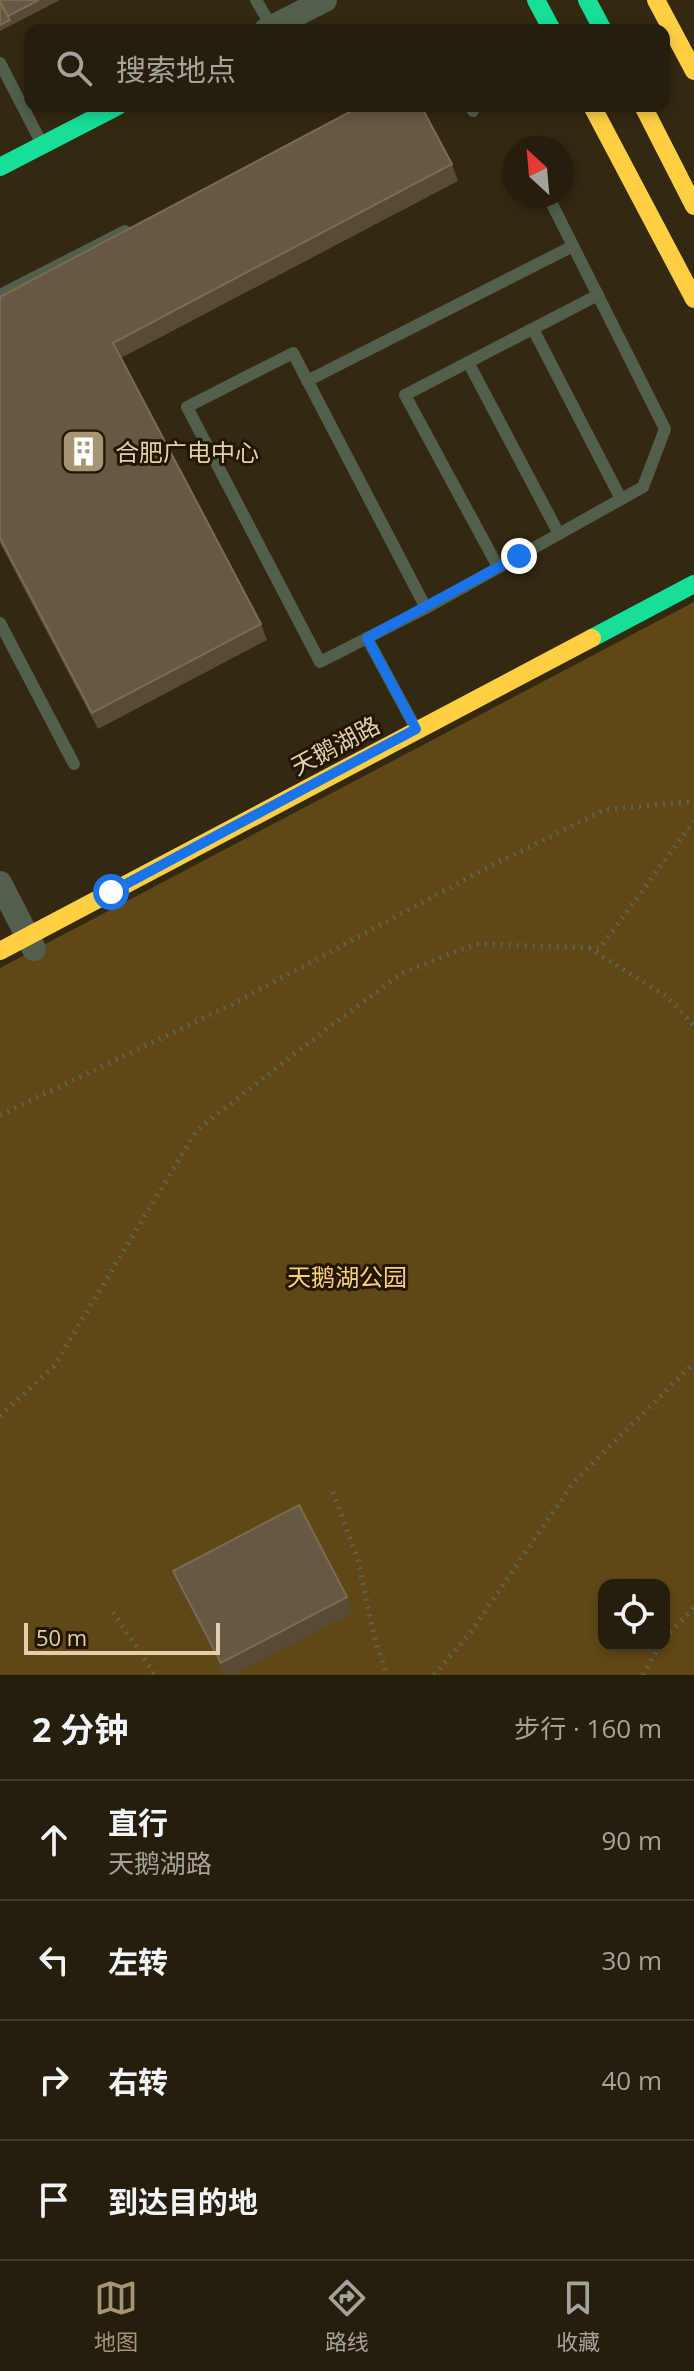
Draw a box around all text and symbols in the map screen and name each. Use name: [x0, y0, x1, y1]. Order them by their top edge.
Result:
search box: [24, 24, 670, 112]
icon: search: [52, 46, 96, 90]
text: 搜索地点: [116, 49, 236, 90]
north arrow: [502, 136, 574, 208]
building icon: 合肥广电中心: [60, 427, 108, 475]
place label: 合肥广电中心: [115, 435, 259, 468]
route end: [501, 538, 537, 574]
street label: 天鹅湖路: [285, 708, 385, 782]
route start: [93, 874, 129, 910]
park label: 天鹅湖公园: [287, 1260, 407, 1293]
map controls: [598, 1579, 670, 1651]
button: locate: [598, 1579, 670, 1651]
scale bar: [24, 1619, 220, 1655]
text: 50 m: [36, 1622, 87, 1652]
text: 2 分钟: [32, 1706, 128, 1752]
text: 步行 · 160 m: [514, 1710, 662, 1746]
text: 直行: [108, 1802, 168, 1843]
icon: ahead: [32, 1818, 76, 1862]
text: 90 m: [601, 1822, 662, 1858]
text: 天鹅湖路: [108, 1845, 212, 1881]
icon: left: [32, 1938, 76, 1982]
text: 左转: [108, 1941, 168, 1982]
text: 30 m: [601, 1942, 662, 1978]
icon: right: [32, 2058, 76, 2102]
text: 右转: [108, 2061, 168, 2102]
text: 40 m: [601, 2062, 662, 2098]
icon: arrive: [32, 2178, 76, 2222]
text: 到达目的地: [108, 2181, 258, 2222]
tab: 地图: [94, 2276, 138, 2356]
tab: 路线: [325, 2276, 369, 2356]
tab: 收藏: [556, 2276, 600, 2356]

